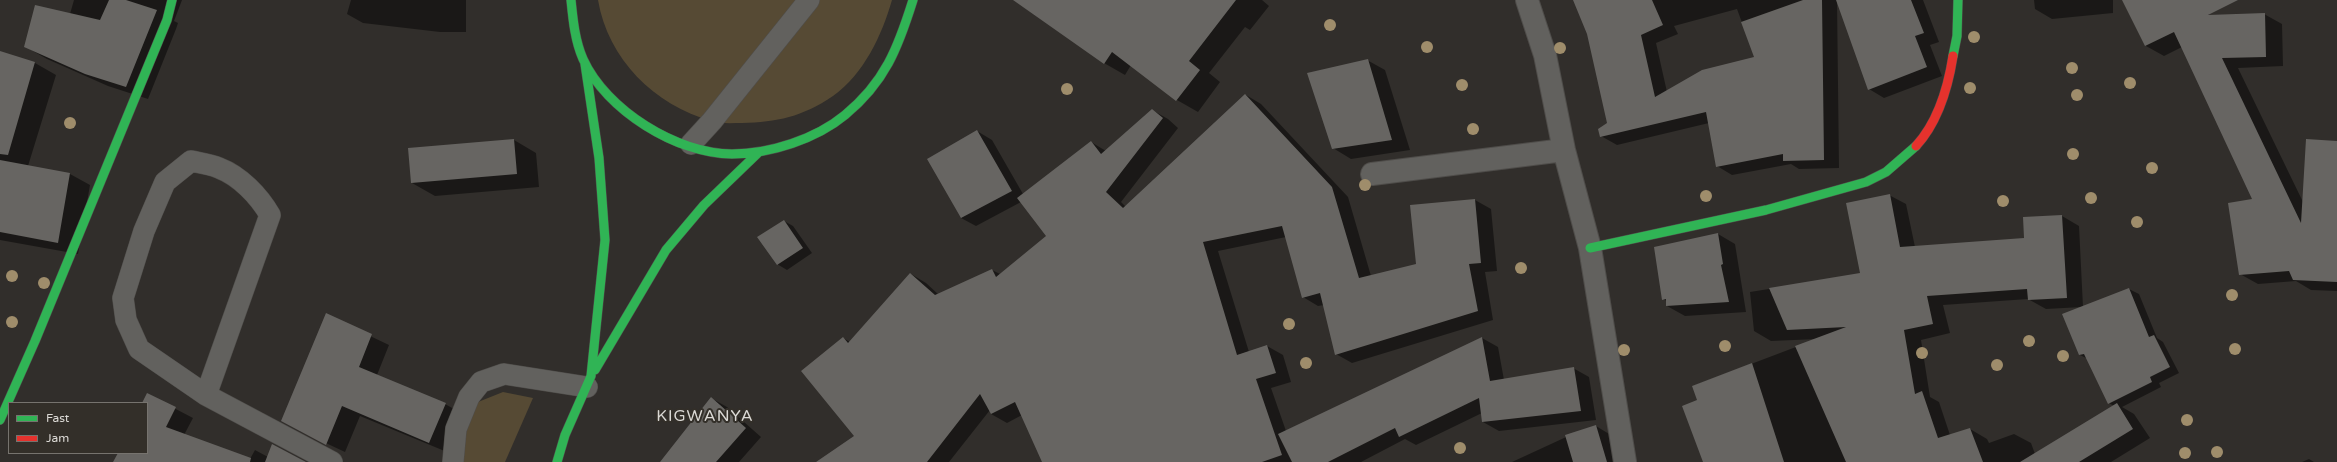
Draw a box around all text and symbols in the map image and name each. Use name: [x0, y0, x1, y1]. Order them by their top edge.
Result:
legend: [8, 402, 148, 454]
district label: KIGWANYA: [656, 407, 754, 427]
text: Fast: [46, 411, 69, 425]
text: Jam: [46, 431, 69, 445]

